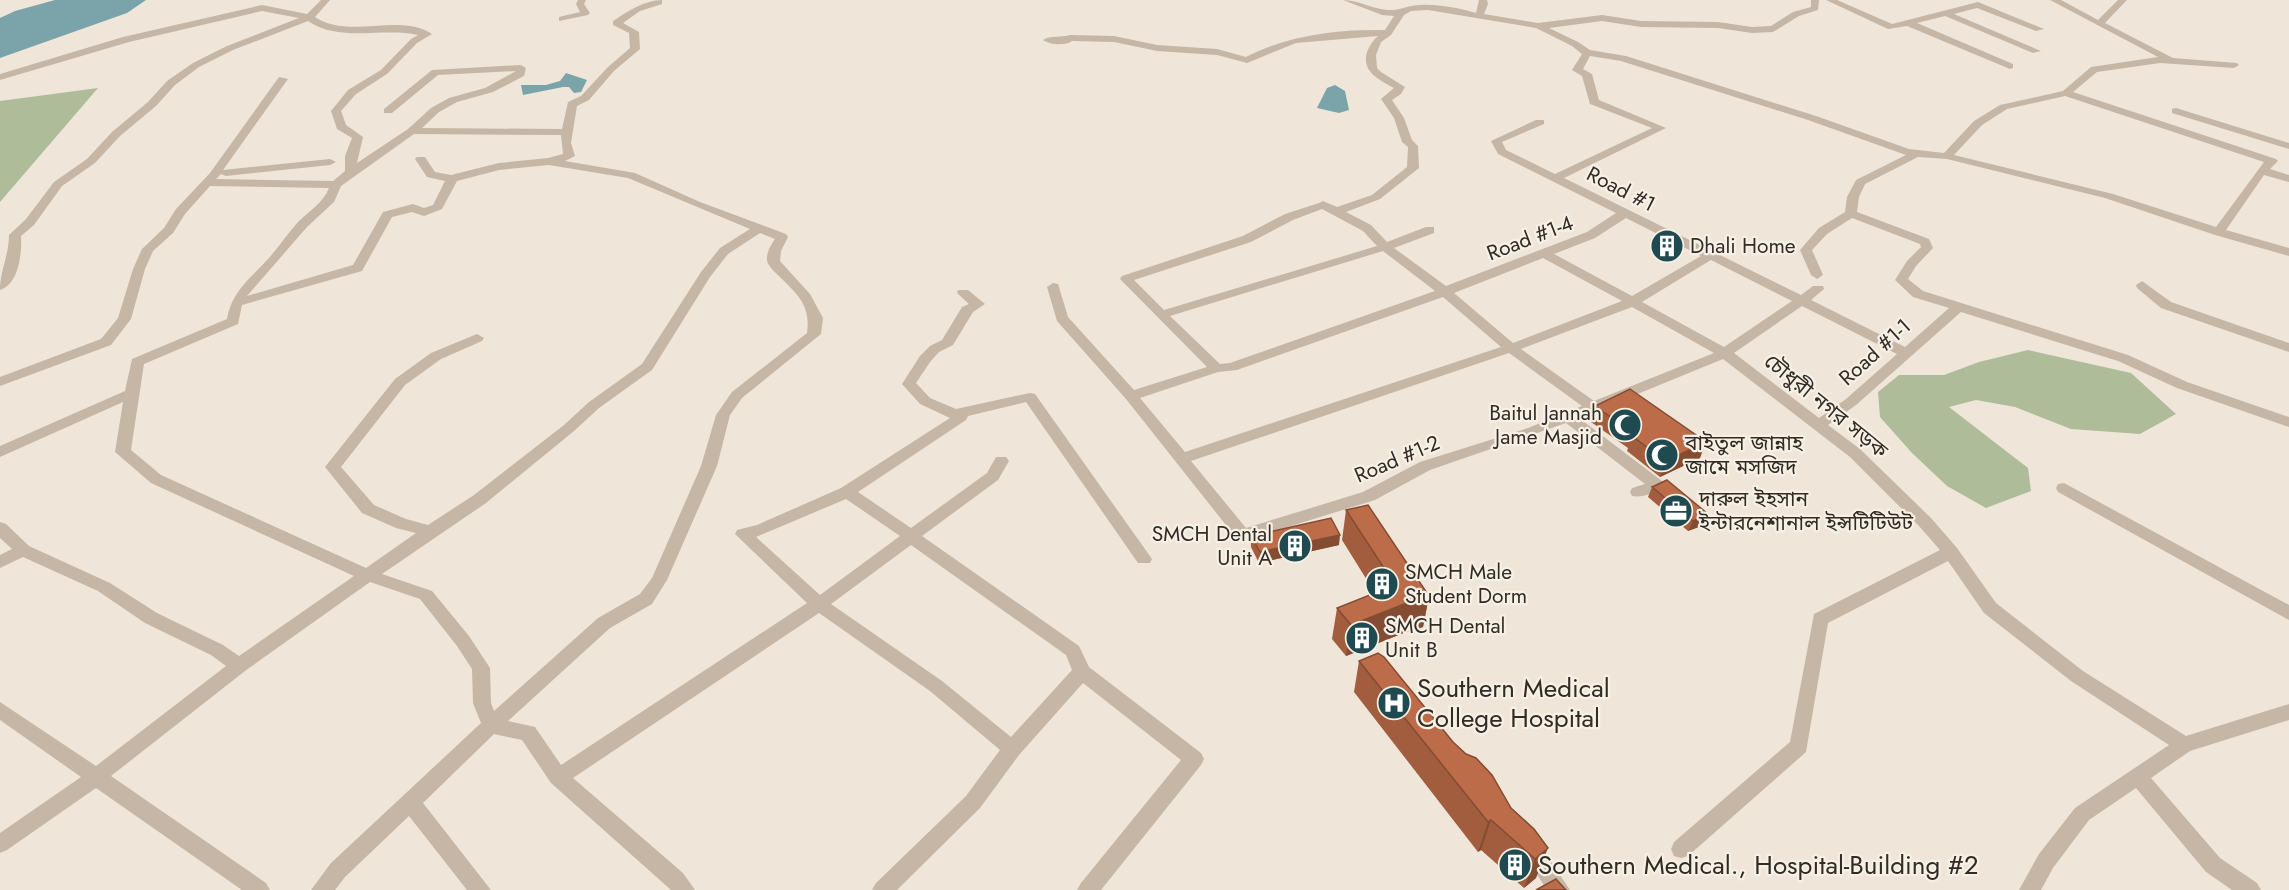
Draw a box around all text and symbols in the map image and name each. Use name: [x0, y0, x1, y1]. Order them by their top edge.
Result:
street label: Road #1: [1581, 159, 1661, 219]
street label: Road #1-4: [1482, 208, 1578, 268]
building icon: Dhali Home: [1649, 228, 1685, 264]
place label: Dhali Home: [1690, 231, 1796, 261]
street label: Road #1-1: [1832, 312, 1918, 392]
street label: চৌধুরী নগর সড়ক: [1758, 347, 1895, 466]
place label: Baitul Jannah Jame Masjid: [1489, 398, 1602, 452]
mosque icon: Baitul Jannah Jame Masjid: [1607, 407, 1643, 443]
street label: Road #1-2: [1350, 428, 1444, 490]
place label: বাইতুল জান্নাহ জামে মসজিদ: [1684, 428, 1804, 482]
mosque icon: বাইতুল জান্নাহ জামে মসজিদ: [1644, 437, 1680, 473]
place label: দারুল ইহসান ইন্টারনেশানাল ইন্সটিটিউট: [1698, 484, 1914, 538]
office icon: দারুল ইহসান ইন্টারনেশানাল ইন্সটিটিউট: [1658, 493, 1694, 529]
place label: SMCH Dental Unit A: [1152, 519, 1272, 573]
building icon: SMCH Dental Unit A: [1277, 528, 1313, 564]
place label: SMCH Male Student Dorm: [1405, 557, 1527, 611]
building icon: SMCH Male Student Dorm: [1364, 566, 1400, 602]
place label: SMCH Dental Unit B: [1385, 611, 1505, 665]
building icon: SMCH Dental Unit B: [1344, 620, 1380, 656]
place label: Southern Medical College Hospital: [1417, 669, 1610, 737]
hospital icon: Southern Medical College Hospital: [1376, 685, 1412, 721]
place label: Southern Medical., Hospital-Building #2: [1538, 846, 1979, 884]
building icon: Southern Medical., Hospital-Building #2: [1497, 847, 1533, 883]

